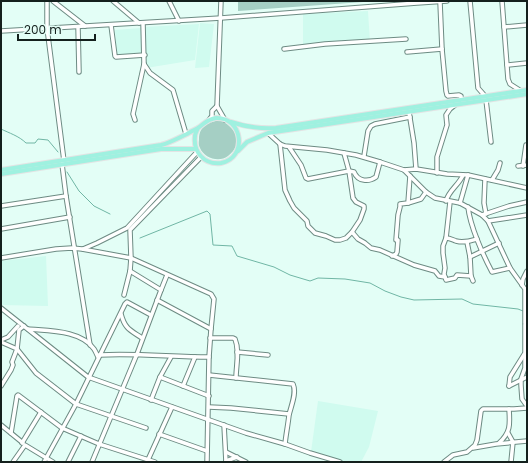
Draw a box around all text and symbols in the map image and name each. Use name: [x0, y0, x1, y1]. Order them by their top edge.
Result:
scale bar: [18, 16, 95, 42]
text: 200 m: [24, 21, 62, 38]

